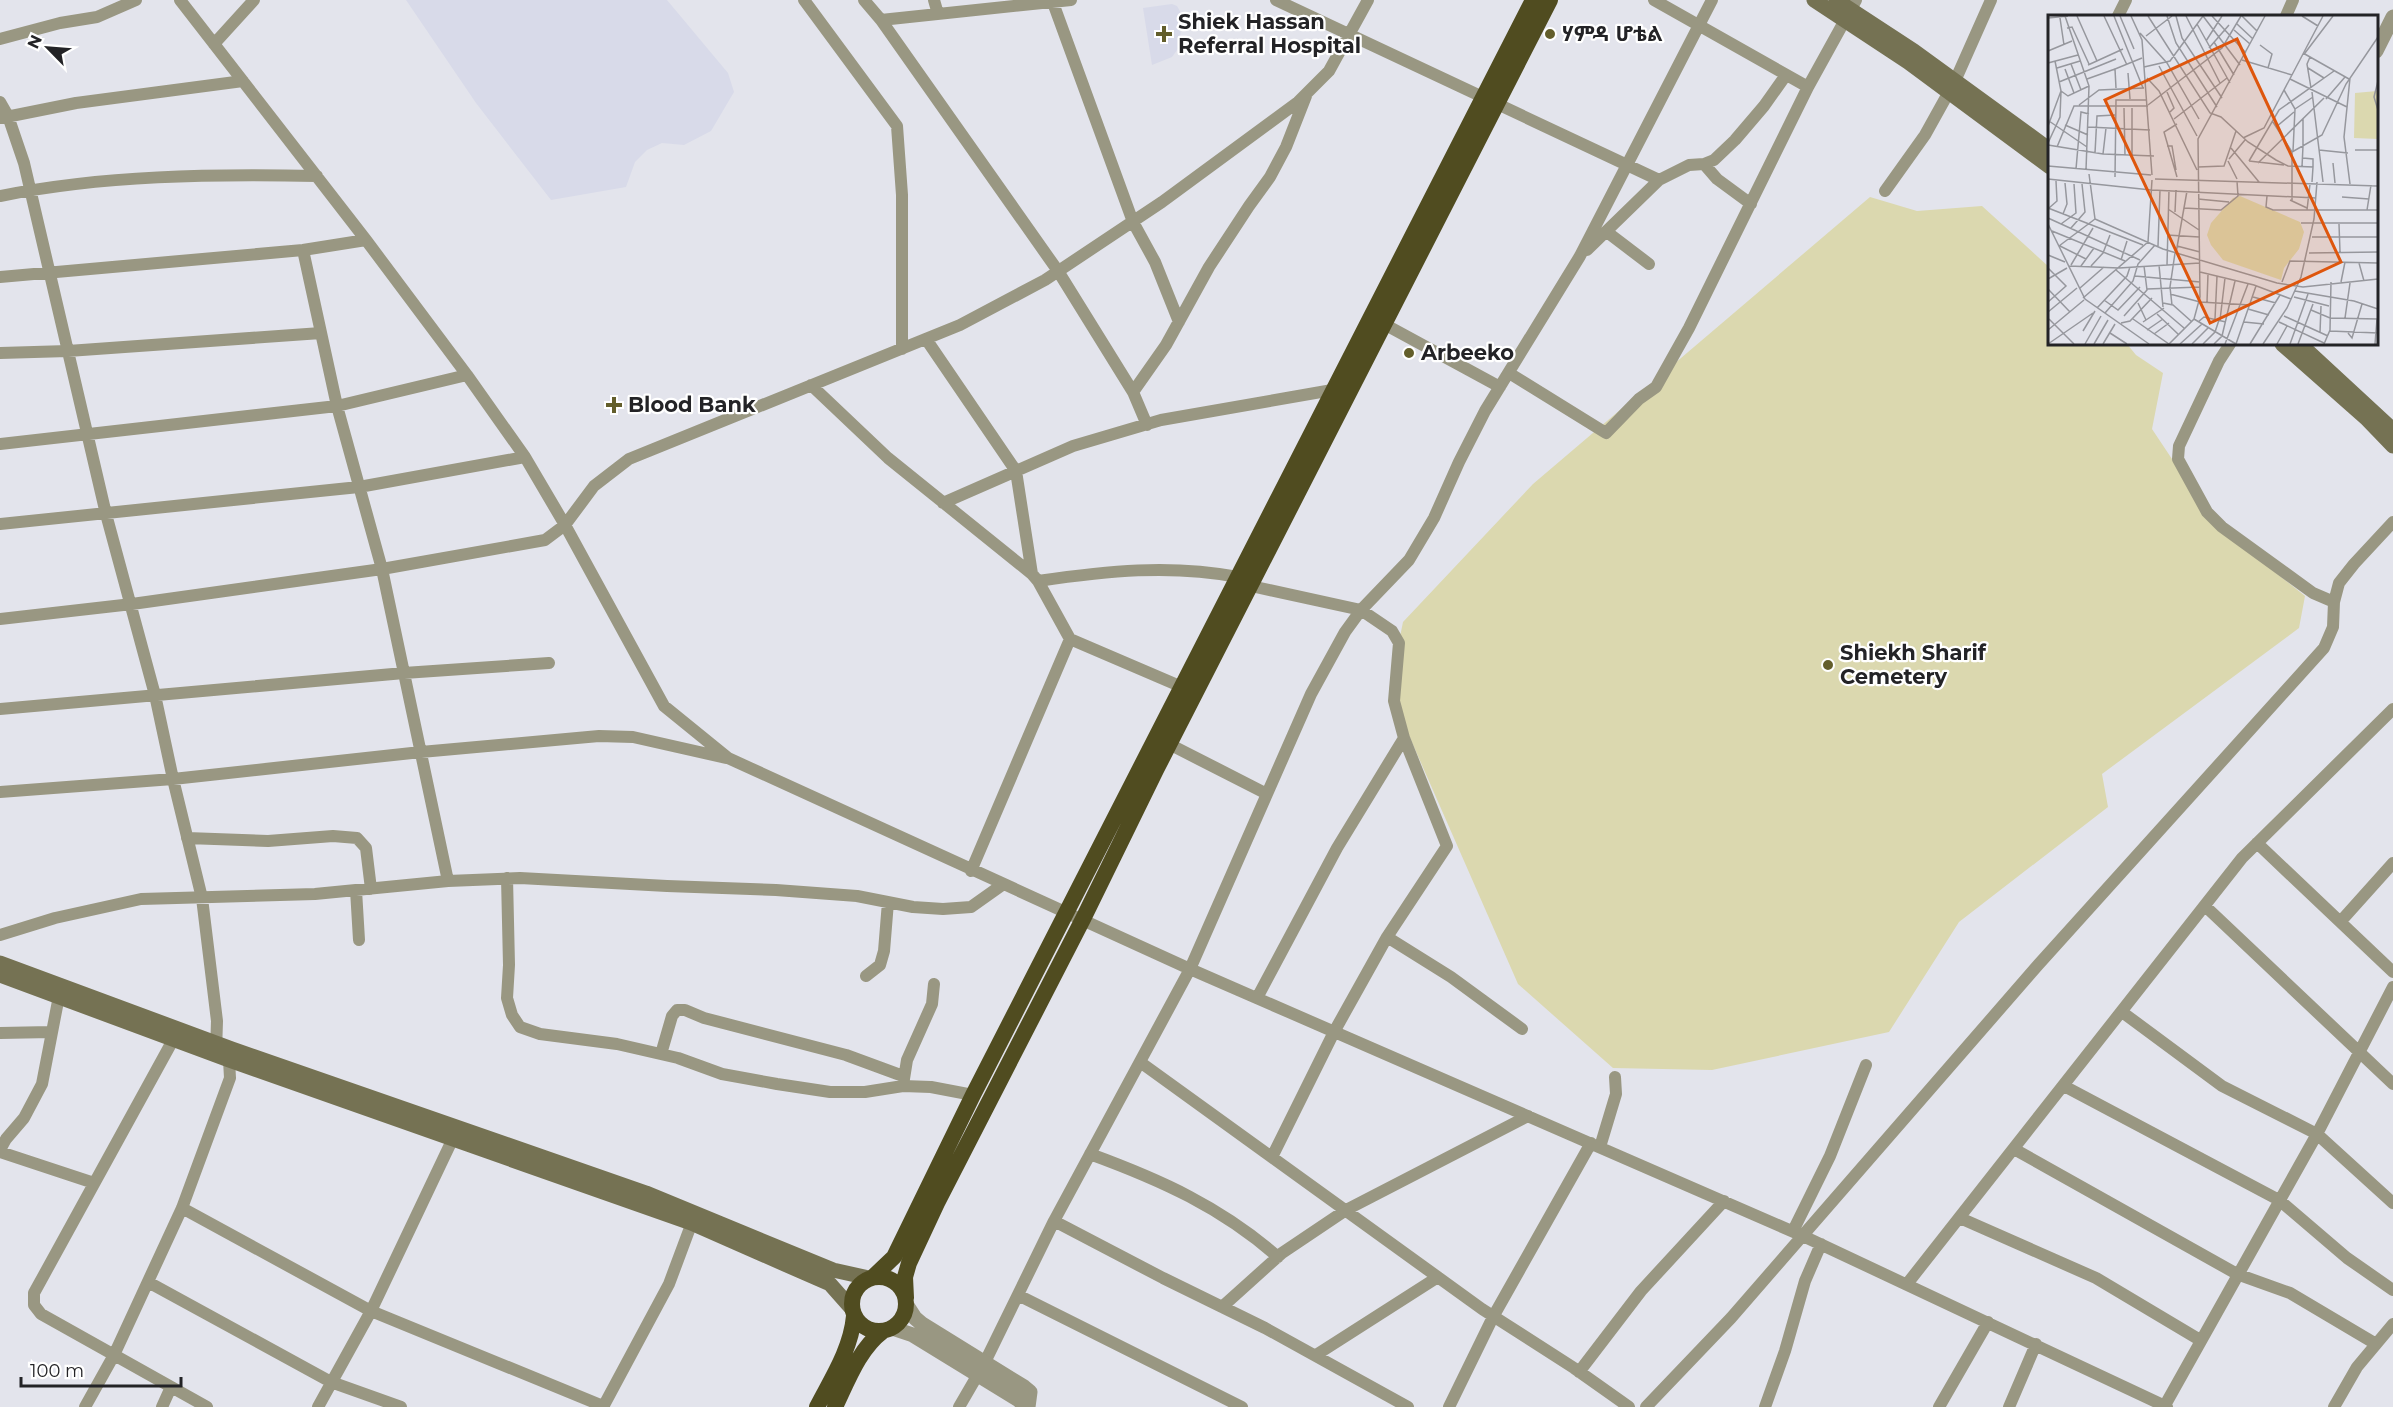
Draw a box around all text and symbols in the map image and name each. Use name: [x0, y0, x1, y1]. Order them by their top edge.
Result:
place label: Shiek Hassan Referral Hospital: [1178, 9, 1361, 58]
inset map: [2048, 15, 2378, 345]
north arrow: [18, 18, 78, 78]
place label: ሃምዳ ሆቴል: [1562, 21, 1663, 46]
marker: Shiek Hassan Referral Hospital: [1155, 25, 1173, 43]
marker: ሃምዳ ሆቴል: [1543, 27, 1557, 41]
text: N: [24, 32, 46, 52]
place label: Arbeeko: [1420, 340, 1514, 365]
marker: Arbeeko: [1402, 346, 1416, 360]
place label: Blood Bank: [628, 392, 756, 417]
marker: Blood Bank: [605, 396, 623, 414]
place label: Shiekh Sharif Cemetery: [1840, 640, 1987, 689]
marker: Shiekh Sharif Cemetery: [1821, 658, 1835, 672]
scale bar: [21, 1350, 182, 1388]
text: 100 m: [30, 1360, 84, 1382]

